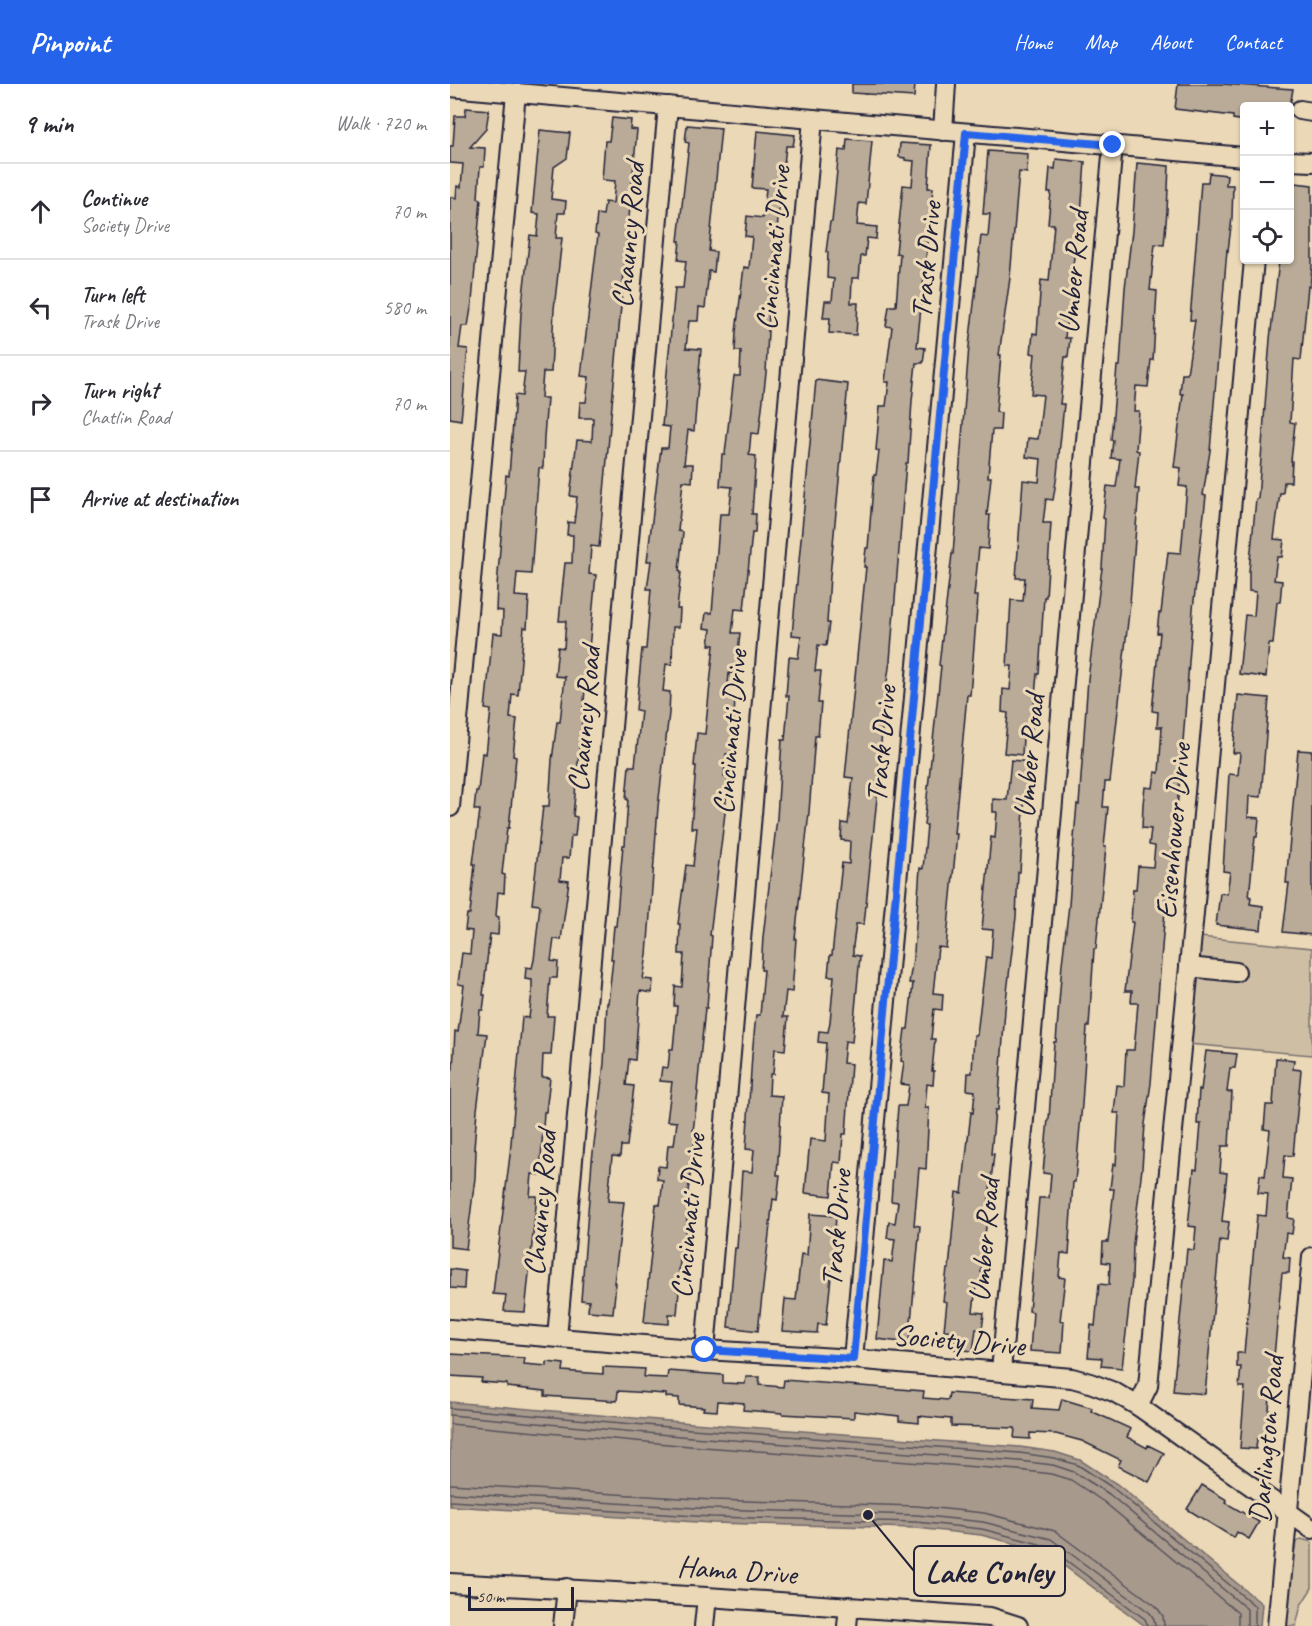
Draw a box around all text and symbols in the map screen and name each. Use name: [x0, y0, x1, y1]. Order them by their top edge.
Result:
text: Pinpoint: [30, 25, 110, 60]
text: Home: [1014, 29, 1052, 55]
text: Map: [1085, 29, 1117, 55]
text: About: [1150, 29, 1192, 55]
text: Contact: [1225, 29, 1282, 55]
map controls: [1240, 102, 1294, 264]
button: +: [1240, 102, 1294, 156]
text: 9 min: [24, 107, 74, 140]
text: Walk · 720 m: [336, 111, 426, 136]
route end: [1099, 131, 1125, 157]
button: −: [1240, 156, 1294, 210]
street label: Chauncy Road: [603, 157, 654, 309]
street label: Cincinnati Drive: [747, 162, 799, 332]
text: Continue: [81, 185, 147, 213]
icon: ahead: [24, 195, 57, 228]
street label: Trask Drive: [902, 198, 950, 320]
text: 70 m: [392, 199, 426, 224]
street label: Umber Road: [1049, 205, 1098, 335]
button: locate: [1240, 210, 1294, 264]
text: Society Drive: [81, 213, 169, 238]
text: Turn left: [81, 281, 145, 309]
icon: left: [24, 291, 57, 324]
text: 580 m: [383, 295, 426, 320]
text: Trask Drive: [81, 309, 159, 334]
text: Turn right: [81, 377, 158, 405]
icon: right: [24, 387, 57, 420]
text: 70 m: [392, 391, 426, 416]
text: Chatlin Road: [81, 405, 170, 430]
icon: arrive: [24, 483, 57, 516]
text: Arrive at destination: [81, 485, 238, 513]
street label: Chauncy Road: [559, 641, 610, 793]
street label: Cincinnati Drive: [704, 646, 756, 816]
street label: Trask Drive: [857, 682, 905, 804]
street label: Umber Road: [1005, 689, 1054, 819]
street label: Eisenhower Drive: [1146, 739, 1200, 920]
street label: Chauncy Road: [515, 1125, 566, 1277]
street label: Cincinnati Drive: [662, 1130, 714, 1300]
street label: Trask Drive: [812, 1166, 860, 1288]
street label: Umber Road: [960, 1173, 1009, 1303]
street label: Society Drive: [892, 1315, 1029, 1365]
route start: [691, 1336, 717, 1362]
street label: Darlington Road: [1240, 1350, 1293, 1524]
callout: Lake Conley: [914, 1546, 1065, 1596]
street label: Hama Drive: [676, 1547, 800, 1593]
text: Lake Conley: [925, 1551, 1056, 1592]
scale bar: [468, 1584, 574, 1612]
text: 50 m: [477, 1587, 504, 1607]

